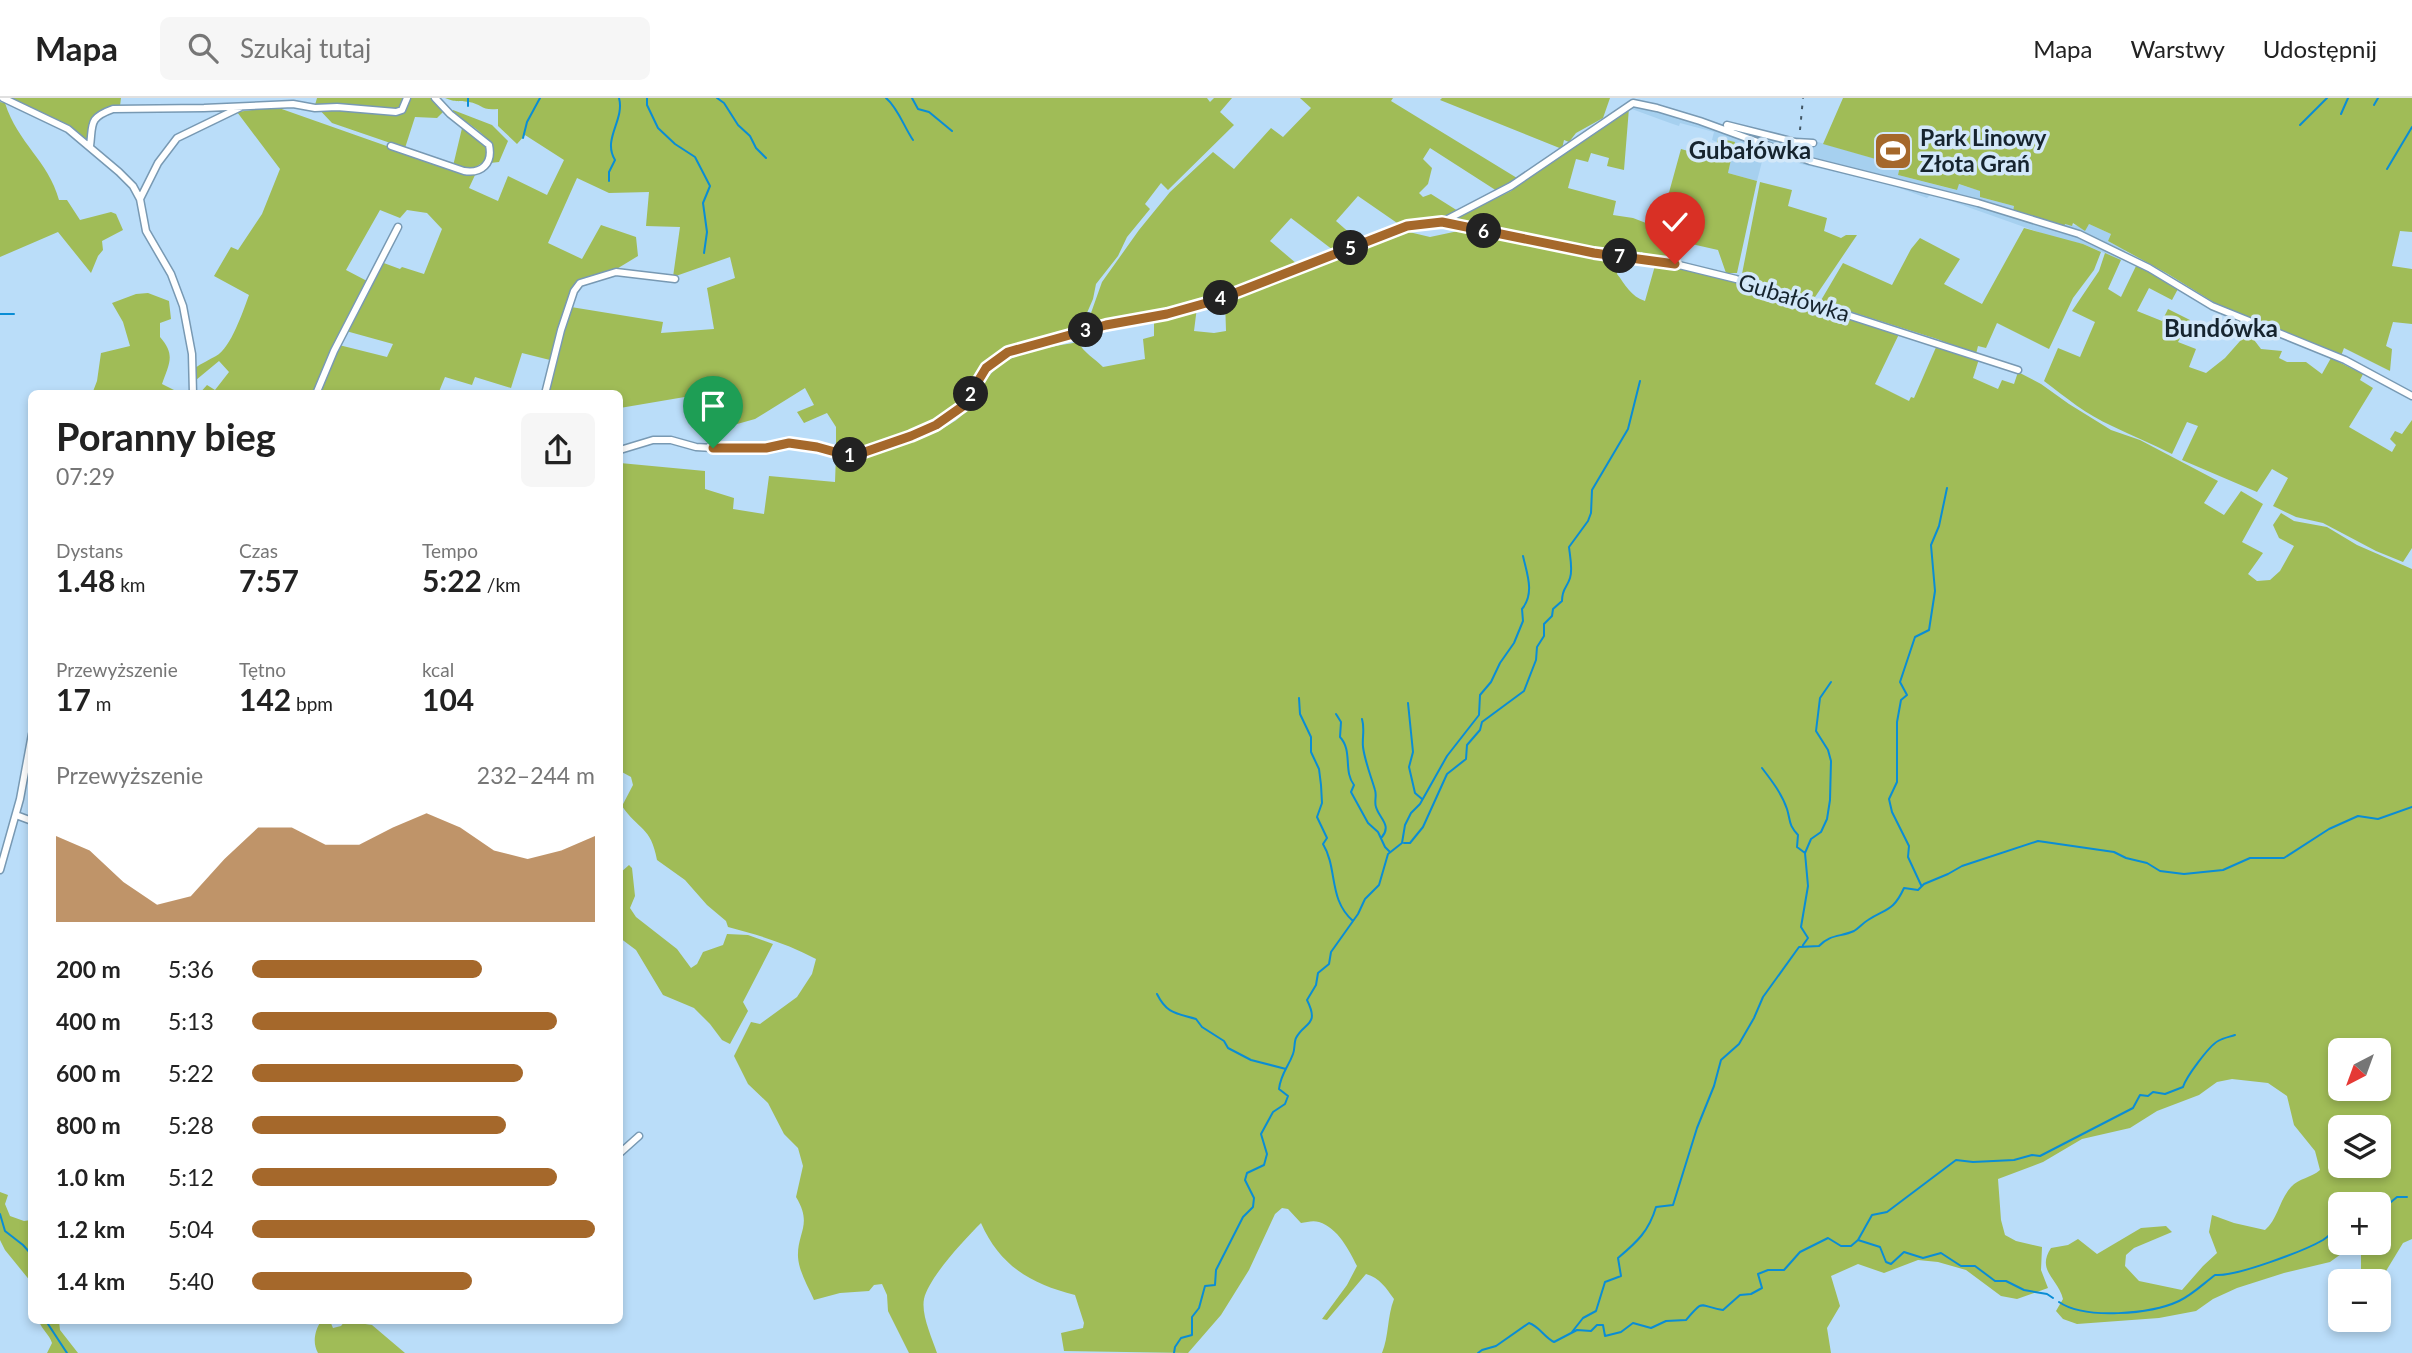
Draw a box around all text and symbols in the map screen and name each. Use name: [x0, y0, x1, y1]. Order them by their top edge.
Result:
search box: [160, 17, 650, 80]
text: Mapa: [35, 28, 118, 68]
icon: search: [184, 29, 222, 67]
text: Szukaj tutaj: [240, 32, 371, 64]
text: Mapa: [2033, 34, 2092, 63]
text: Warstwy: [2130, 34, 2225, 63]
text: Udostępnij: [2263, 34, 2377, 63]
place label: Park Linowy Złota Grań: [1920, 123, 2047, 177]
sports icon: Park Linowy Złota Grań: [1872, 130, 1914, 172]
district label: Gubałówka: [1689, 135, 1811, 164]
pin: [1645, 192, 1705, 264]
icon: check: [1656, 203, 1694, 241]
pin: 6: [1466, 214, 1502, 248]
text: 6: [1478, 219, 1489, 242]
pin: 5: [1334, 230, 1368, 266]
text: 5: [1345, 236, 1356, 259]
pin: 7: [1602, 238, 1638, 274]
text: 7: [1614, 244, 1625, 267]
street label: Gubałówka: [1735, 267, 1853, 327]
pin: 4: [1204, 280, 1238, 316]
text: 4: [1215, 286, 1226, 309]
pin: 3: [1068, 313, 1104, 348]
district label: Bundówka: [2164, 313, 2278, 342]
text: 3: [1080, 318, 1091, 341]
pin: [683, 376, 743, 448]
pin: 2: [954, 376, 988, 412]
text: 2: [965, 382, 976, 405]
icon: arrive: [694, 387, 732, 425]
text: Poranny bieg: [56, 413, 276, 459]
button: share: [521, 413, 595, 487]
pin: 1: [832, 438, 868, 472]
text: 1: [844, 443, 855, 466]
text: 07:29: [56, 462, 115, 490]
text: Dystans: [56, 539, 123, 562]
text: Czas: [239, 539, 278, 562]
text: Tempo: [422, 539, 478, 562]
text: 1.48: [56, 562, 115, 598]
text: 7:57: [239, 562, 299, 598]
text: 5:22: [422, 562, 482, 598]
text: km: [115, 573, 145, 596]
text: /km: [482, 573, 521, 596]
text: Przewyższenie: [56, 658, 178, 681]
text: Tętno: [239, 658, 286, 681]
text: kcal: [422, 658, 454, 681]
text: 17: [56, 681, 91, 717]
text: 142: [239, 681, 291, 717]
text: 104: [422, 681, 474, 717]
text: m: [91, 692, 111, 715]
text: bpm: [291, 692, 333, 715]
text: Przewyższenie: [56, 761, 203, 789]
text: 232–244 m: [477, 761, 595, 789]
text: 200 m: [56, 955, 121, 983]
text: 5:36: [168, 955, 214, 983]
text: 400 m: [56, 1007, 121, 1035]
text: 5:13: [168, 1007, 214, 1035]
north arrow: [2328, 1038, 2390, 1101]
map controls: [2328, 1038, 2391, 1332]
text: 600 m: [56, 1059, 121, 1087]
text: 5:22: [168, 1059, 214, 1087]
text: 800 m: [56, 1111, 121, 1139]
text: 5:28: [168, 1111, 214, 1139]
button: layers: [2328, 1115, 2391, 1178]
text: 1.0 km: [56, 1163, 125, 1191]
text: 5:12: [168, 1163, 214, 1191]
button: +: [2328, 1192, 2391, 1255]
text: 1.2 km: [56, 1215, 125, 1243]
text: 5:04: [168, 1215, 214, 1243]
text: 1.4 km: [56, 1267, 125, 1295]
text: 5:40: [168, 1267, 214, 1295]
button: −: [2328, 1269, 2391, 1332]

